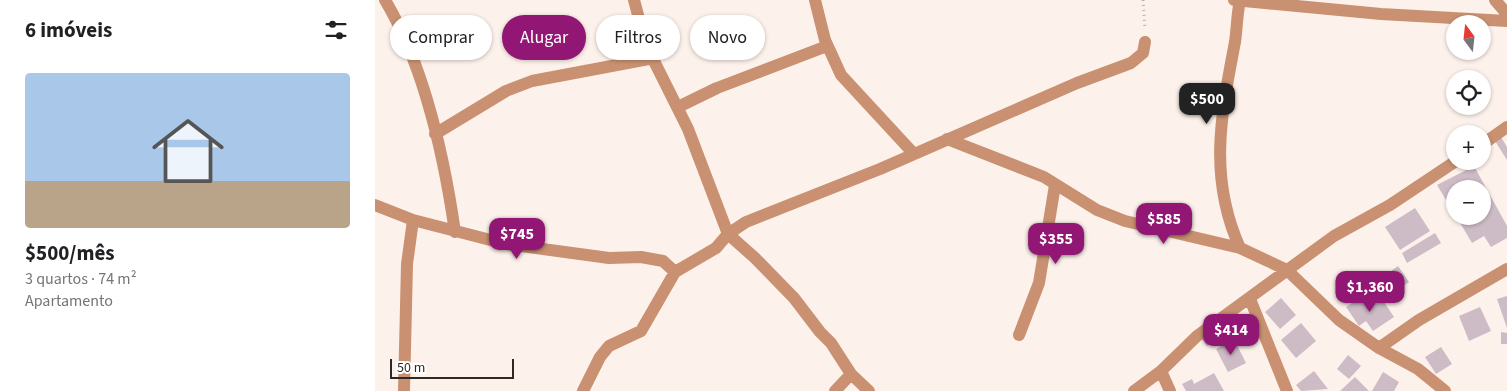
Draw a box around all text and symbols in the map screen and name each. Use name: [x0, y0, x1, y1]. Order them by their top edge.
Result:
text: 6 imóveis: [25, 15, 112, 45]
chip: Comprar: [390, 15, 492, 60]
chip: Alugar: [502, 15, 586, 60]
chip: Filtros: [596, 15, 680, 60]
chip: Novo: [690, 15, 765, 60]
north arrow: [1446, 15, 1491, 60]
map controls: [1446, 15, 1491, 225]
icon: filters: [322, 16, 350, 44]
button: locate: [1446, 70, 1491, 115]
pin: $500: [1177, 82, 1237, 125]
text: $500: [1190, 88, 1224, 110]
icon: home: [143, 106, 233, 196]
button: +: [1446, 125, 1491, 170]
button: −: [1446, 180, 1491, 225]
pin: $585: [1134, 202, 1194, 245]
text: $585: [1147, 208, 1181, 230]
pin: $745: [487, 218, 547, 260]
pin: $355: [1026, 222, 1086, 265]
text: $745: [500, 223, 534, 245]
text: $355: [1039, 228, 1073, 250]
text: $500/mês: [25, 238, 115, 268]
text: 3 quartos · 74 m²: [25, 268, 137, 290]
pin: $1,360: [1329, 270, 1411, 313]
text: $1,360: [1346, 276, 1394, 298]
text: Apartamento: [25, 290, 113, 312]
pin: $414: [1201, 314, 1261, 356]
text: $414: [1214, 319, 1248, 341]
scale bar: [390, 356, 514, 379]
text: 50 m: [397, 358, 425, 378]

